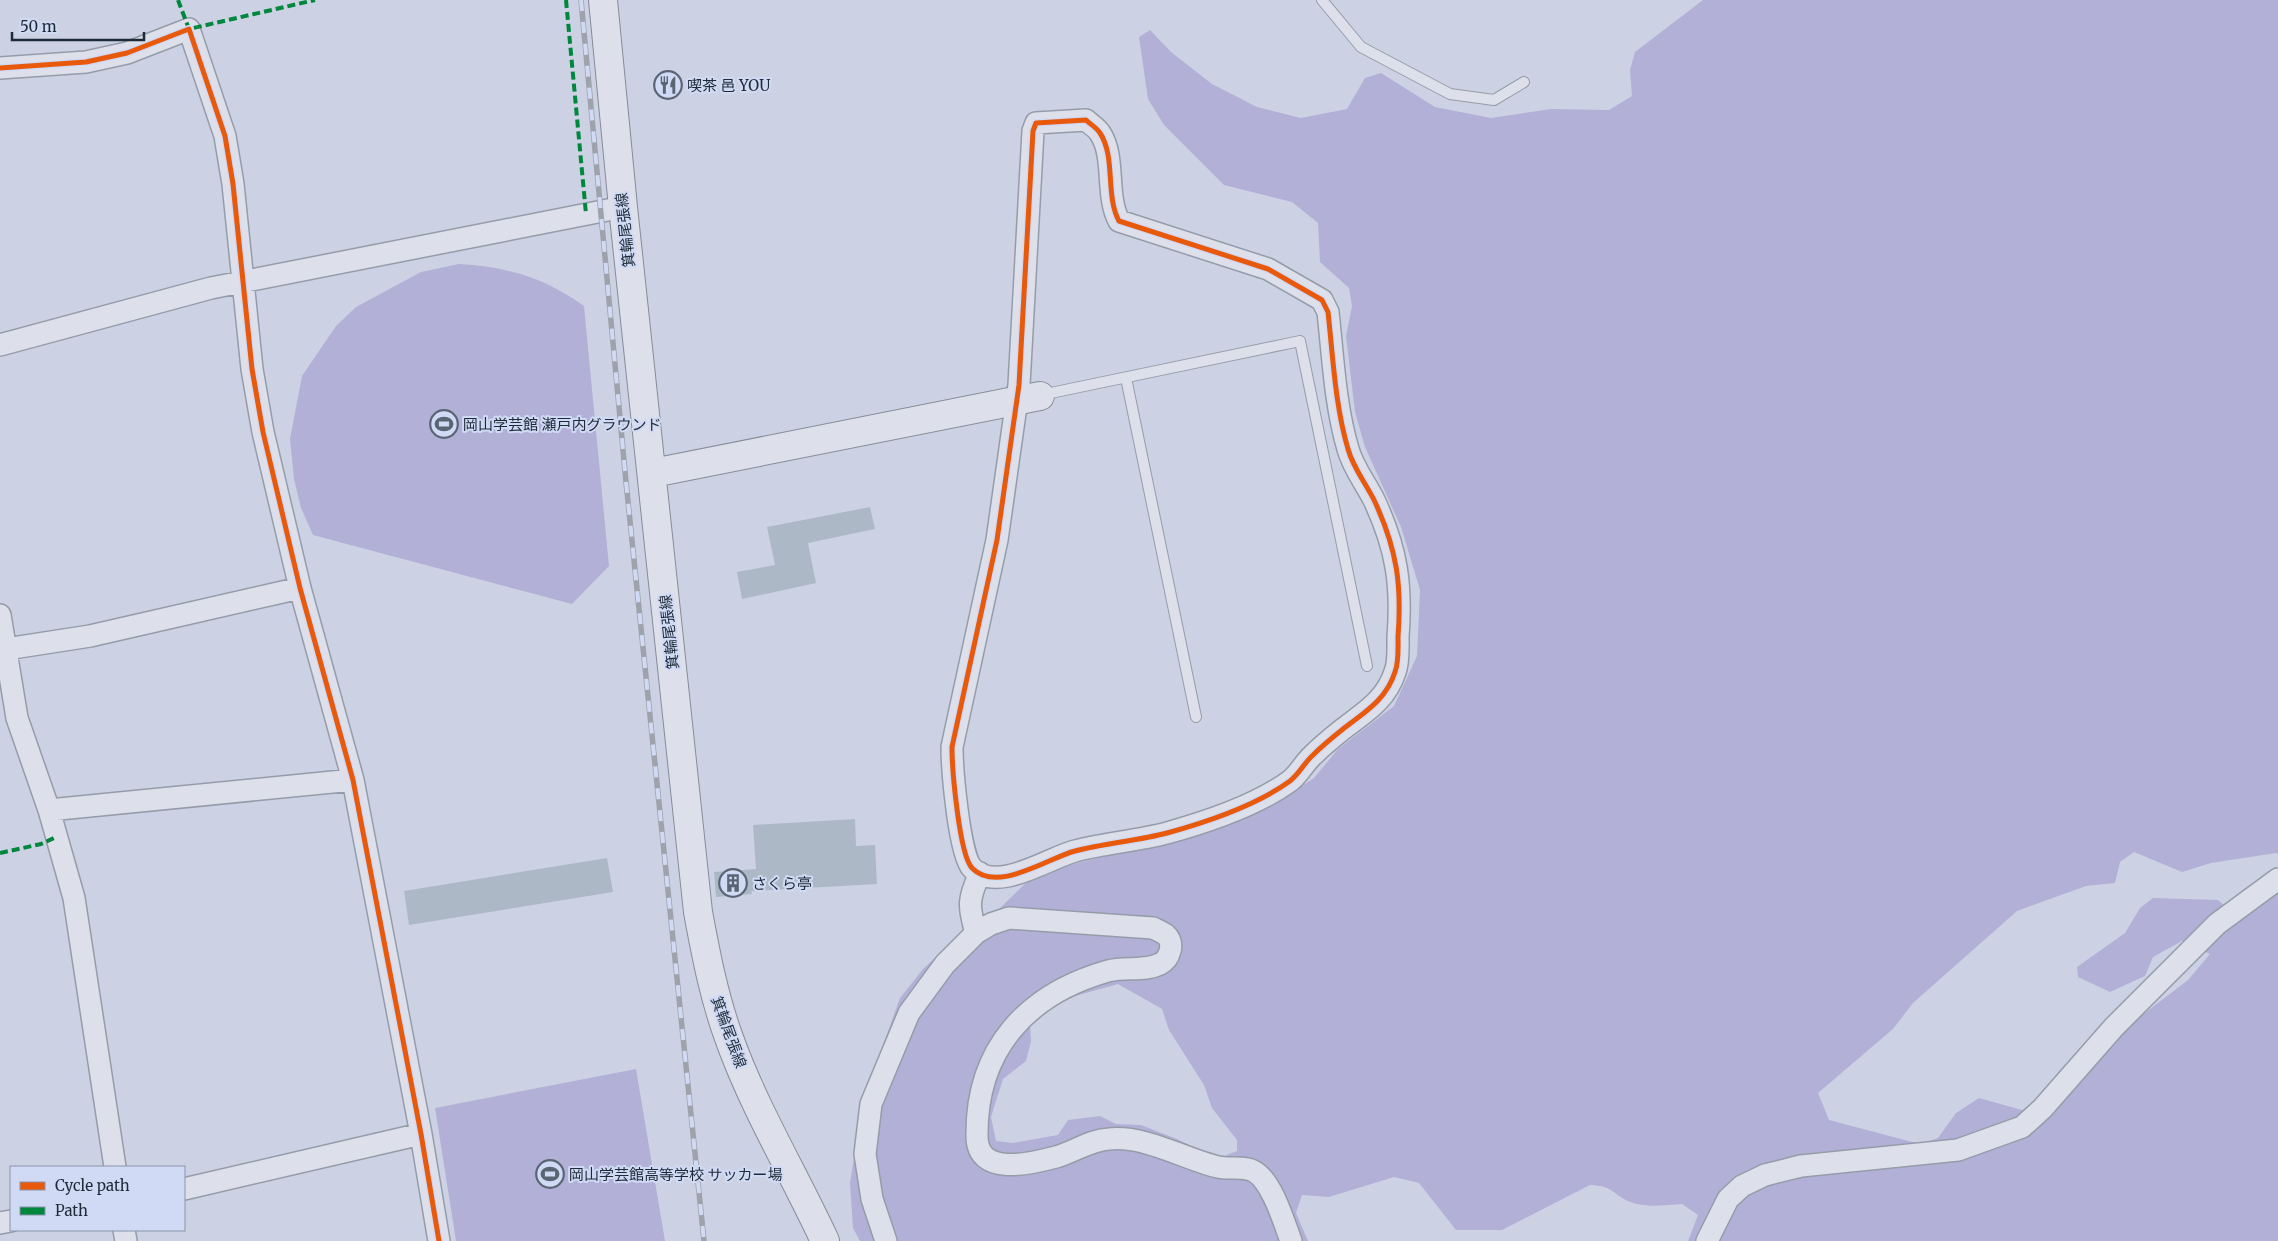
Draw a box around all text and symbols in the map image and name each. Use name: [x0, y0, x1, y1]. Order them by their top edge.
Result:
scale bar: [12, 10, 145, 42]
text: 50 m: [20, 17, 57, 36]
restaurant icon: 喫茶 邑 YOU: [653, 70, 683, 100]
place label: 喫茶 邑 YOU: [687, 76, 770, 95]
street label: 箕輪尾張線: [612, 192, 638, 268]
sports icon: 岡山学芸館 瀬戸内グラウンド: [429, 409, 459, 439]
place label: 岡山学芸館 瀬戸内グラウンド: [463, 415, 662, 434]
street label: 箕輪尾張線: [656, 594, 682, 670]
building icon: さくら亭: [718, 868, 748, 898]
place label: さくら亭: [752, 874, 812, 893]
street label: 箕輪尾張線: [707, 994, 751, 1070]
sports icon: 岡山学芸館高等学校 サッカー場: [535, 1159, 565, 1189]
place label: 岡山学芸館高等学校 サッカー場: [569, 1165, 783, 1184]
legend: [10, 1166, 185, 1231]
text: Cycle path: [55, 1176, 130, 1195]
text: Path: [55, 1201, 88, 1220]

